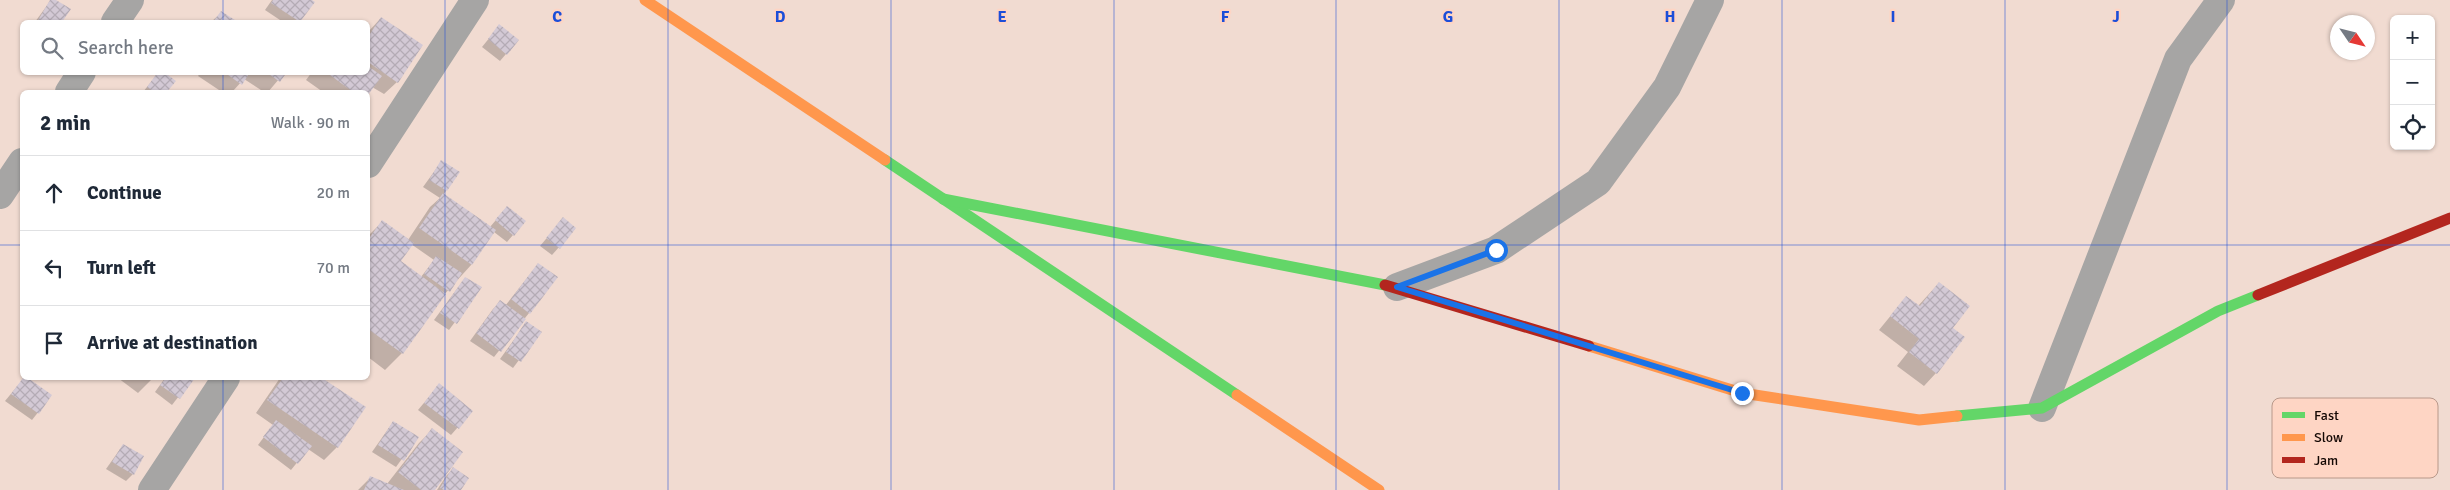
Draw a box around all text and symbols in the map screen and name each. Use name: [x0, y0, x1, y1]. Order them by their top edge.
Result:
text: C: [552, 7, 562, 27]
text: D: [775, 7, 786, 27]
text: E: [997, 7, 1007, 27]
text: F: [1221, 7, 1230, 27]
text: G: [1443, 7, 1453, 27]
text: H: [1665, 7, 1675, 27]
text: I: [1890, 7, 1896, 27]
text: J: [2112, 7, 2120, 27]
north arrow: [2330, 15, 2375, 60]
map controls: [2390, 15, 2435, 150]
button: +: [2390, 15, 2435, 60]
search box: [20, 20, 370, 75]
icon: search: [38, 34, 66, 62]
text: Search here: [78, 36, 174, 60]
button: −: [2390, 60, 2435, 105]
button: locate: [2390, 105, 2435, 150]
text: 2 min: [40, 110, 91, 136]
text: Walk · 90 m: [271, 113, 350, 133]
icon: ahead: [40, 179, 68, 207]
text: Continue: [87, 181, 162, 205]
text: 20 m: [316, 183, 350, 203]
route start: [1485, 239, 1508, 262]
icon: left: [40, 254, 68, 282]
text: Turn left: [87, 256, 156, 280]
text: 70 m: [316, 258, 350, 278]
icon: arrive: [40, 329, 68, 357]
text: Arrive at destination: [87, 331, 258, 355]
route end: [1731, 382, 1754, 405]
legend: [2272, 398, 2438, 478]
text: Fast: [2314, 407, 2339, 424]
text: Slow: [2314, 429, 2343, 446]
text: Jam: [2314, 452, 2338, 469]

